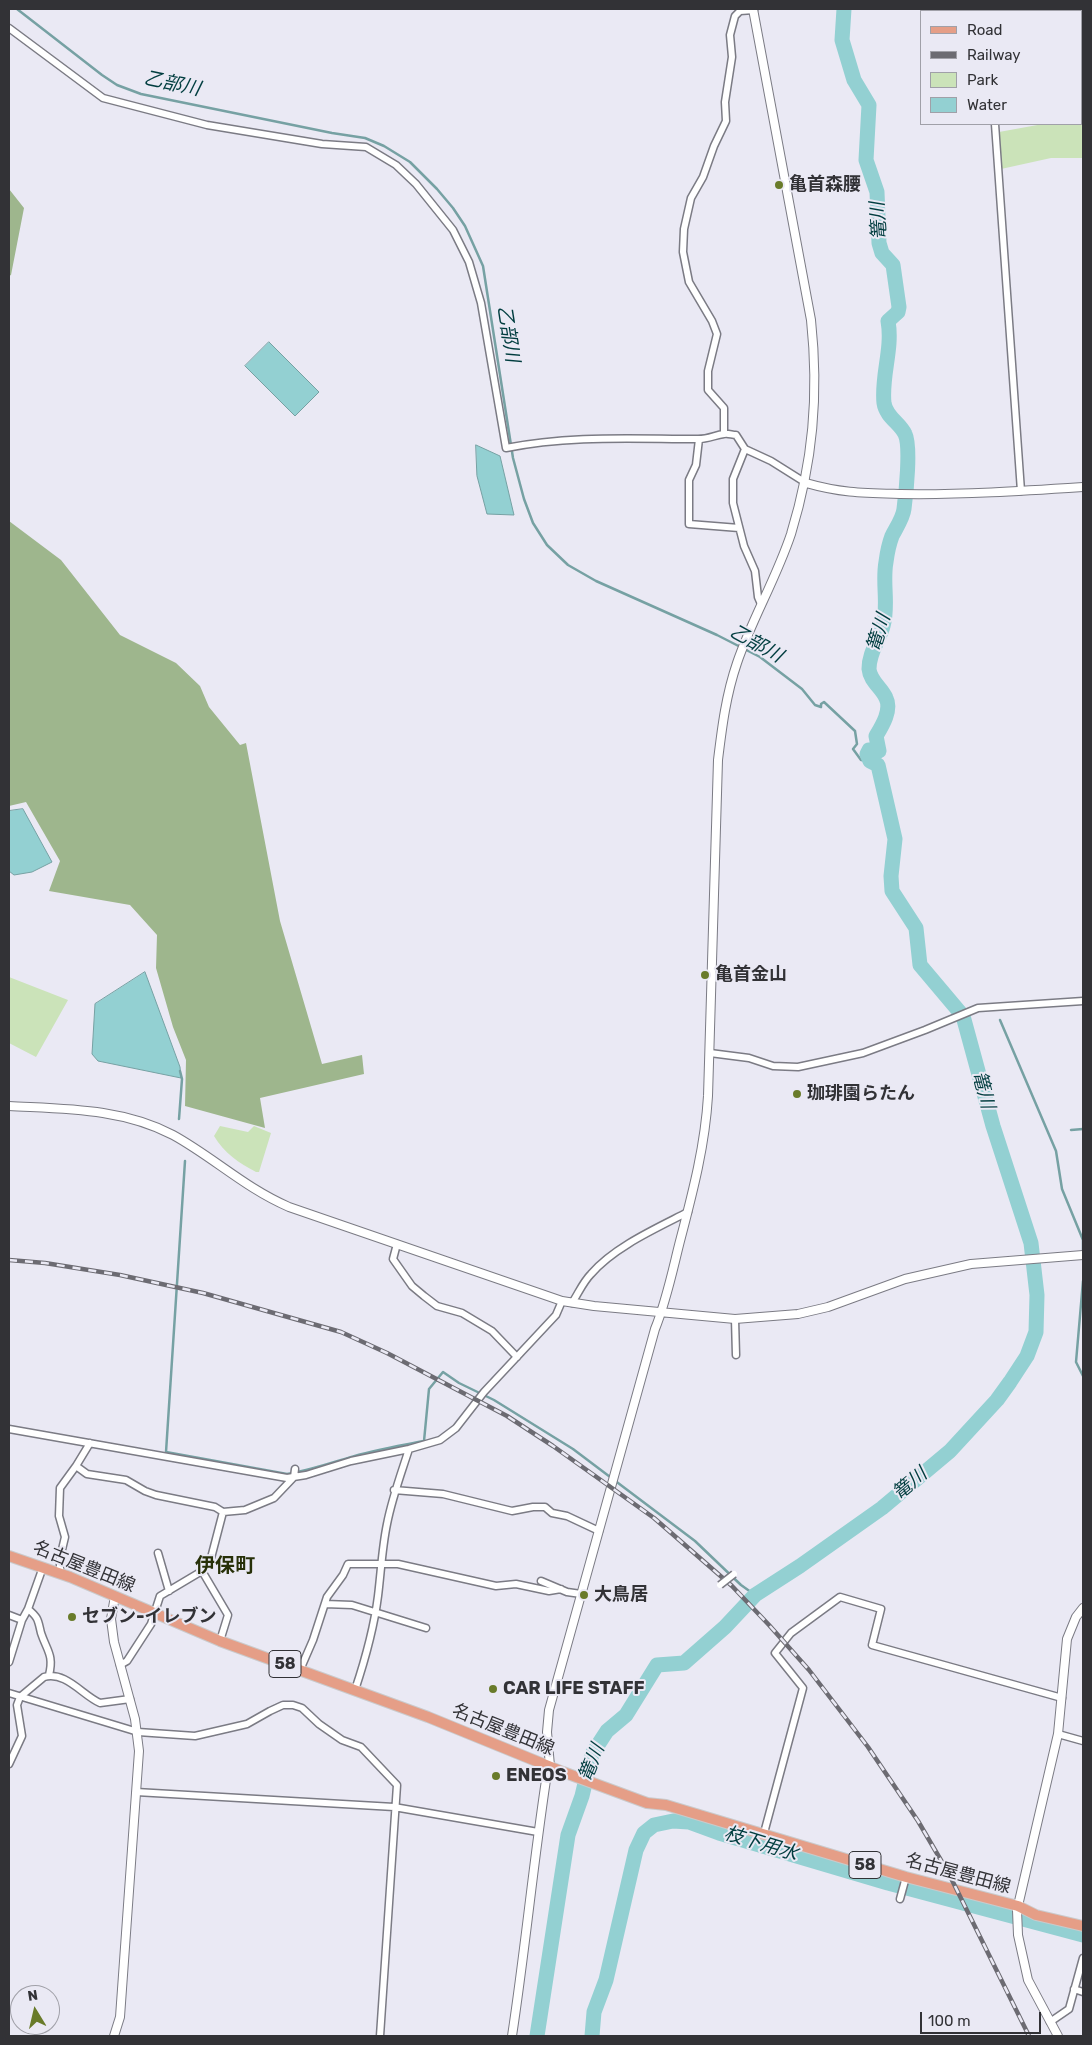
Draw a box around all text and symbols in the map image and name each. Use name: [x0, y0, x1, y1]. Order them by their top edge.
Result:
legend: [920, 10, 1082, 125]
text: Road: [967, 21, 1003, 39]
text: Railway: [967, 46, 1021, 64]
water label: 乙部川: [142, 67, 202, 101]
text: Park: [967, 71, 998, 89]
text: Water: [967, 96, 1007, 114]
place label: 亀首森腰: [789, 174, 861, 196]
marker: 亀首森腰: [773, 179, 785, 191]
water label: 篭川: [866, 201, 892, 241]
water label: 乙部川: [492, 304, 524, 364]
water label: 篭川: [863, 611, 895, 655]
water label: 乙部川: [726, 620, 786, 668]
place label: 亀首金山: [715, 964, 787, 986]
marker: 亀首金山: [699, 969, 711, 981]
water label: 篭川: [967, 1069, 999, 1111]
place label: 珈琲園らたん: [807, 1083, 915, 1105]
marker: 珈琲園らたん: [791, 1088, 803, 1100]
water label: 篭川: [888, 1463, 932, 1505]
street label: 名古屋豊田線: [30, 1537, 138, 1597]
district label: 伊保町: [195, 1554, 255, 1578]
place label: 大鳥居: [594, 1584, 648, 1606]
marker: 大鳥居: [578, 1589, 590, 1601]
place label: セブン-イレブン: [82, 1606, 217, 1628]
marker: セブン-イレブン: [66, 1611, 78, 1623]
road number: 58: [269, 1650, 301, 1678]
place label: CAR LIFE STAFF: [503, 1678, 645, 1700]
marker: CAR LIFE STAFF: [487, 1683, 499, 1695]
street label: 名古屋豊田線: [449, 1700, 557, 1760]
water label: 篭川: [574, 1741, 610, 1785]
place label: ENEOS: [506, 1765, 567, 1787]
marker: ENEOS: [490, 1770, 502, 1782]
water label: 枝下用水: [721, 1822, 801, 1866]
street label: 名古屋豊田線: [903, 1850, 1013, 1898]
road number: 58: [849, 1852, 881, 1878]
north arrow: [10, 1985, 60, 2035]
text: N: [26, 1986, 39, 2005]
scale bar: [922, 2002, 1043, 2034]
text: 100 m: [928, 2012, 970, 2030]

